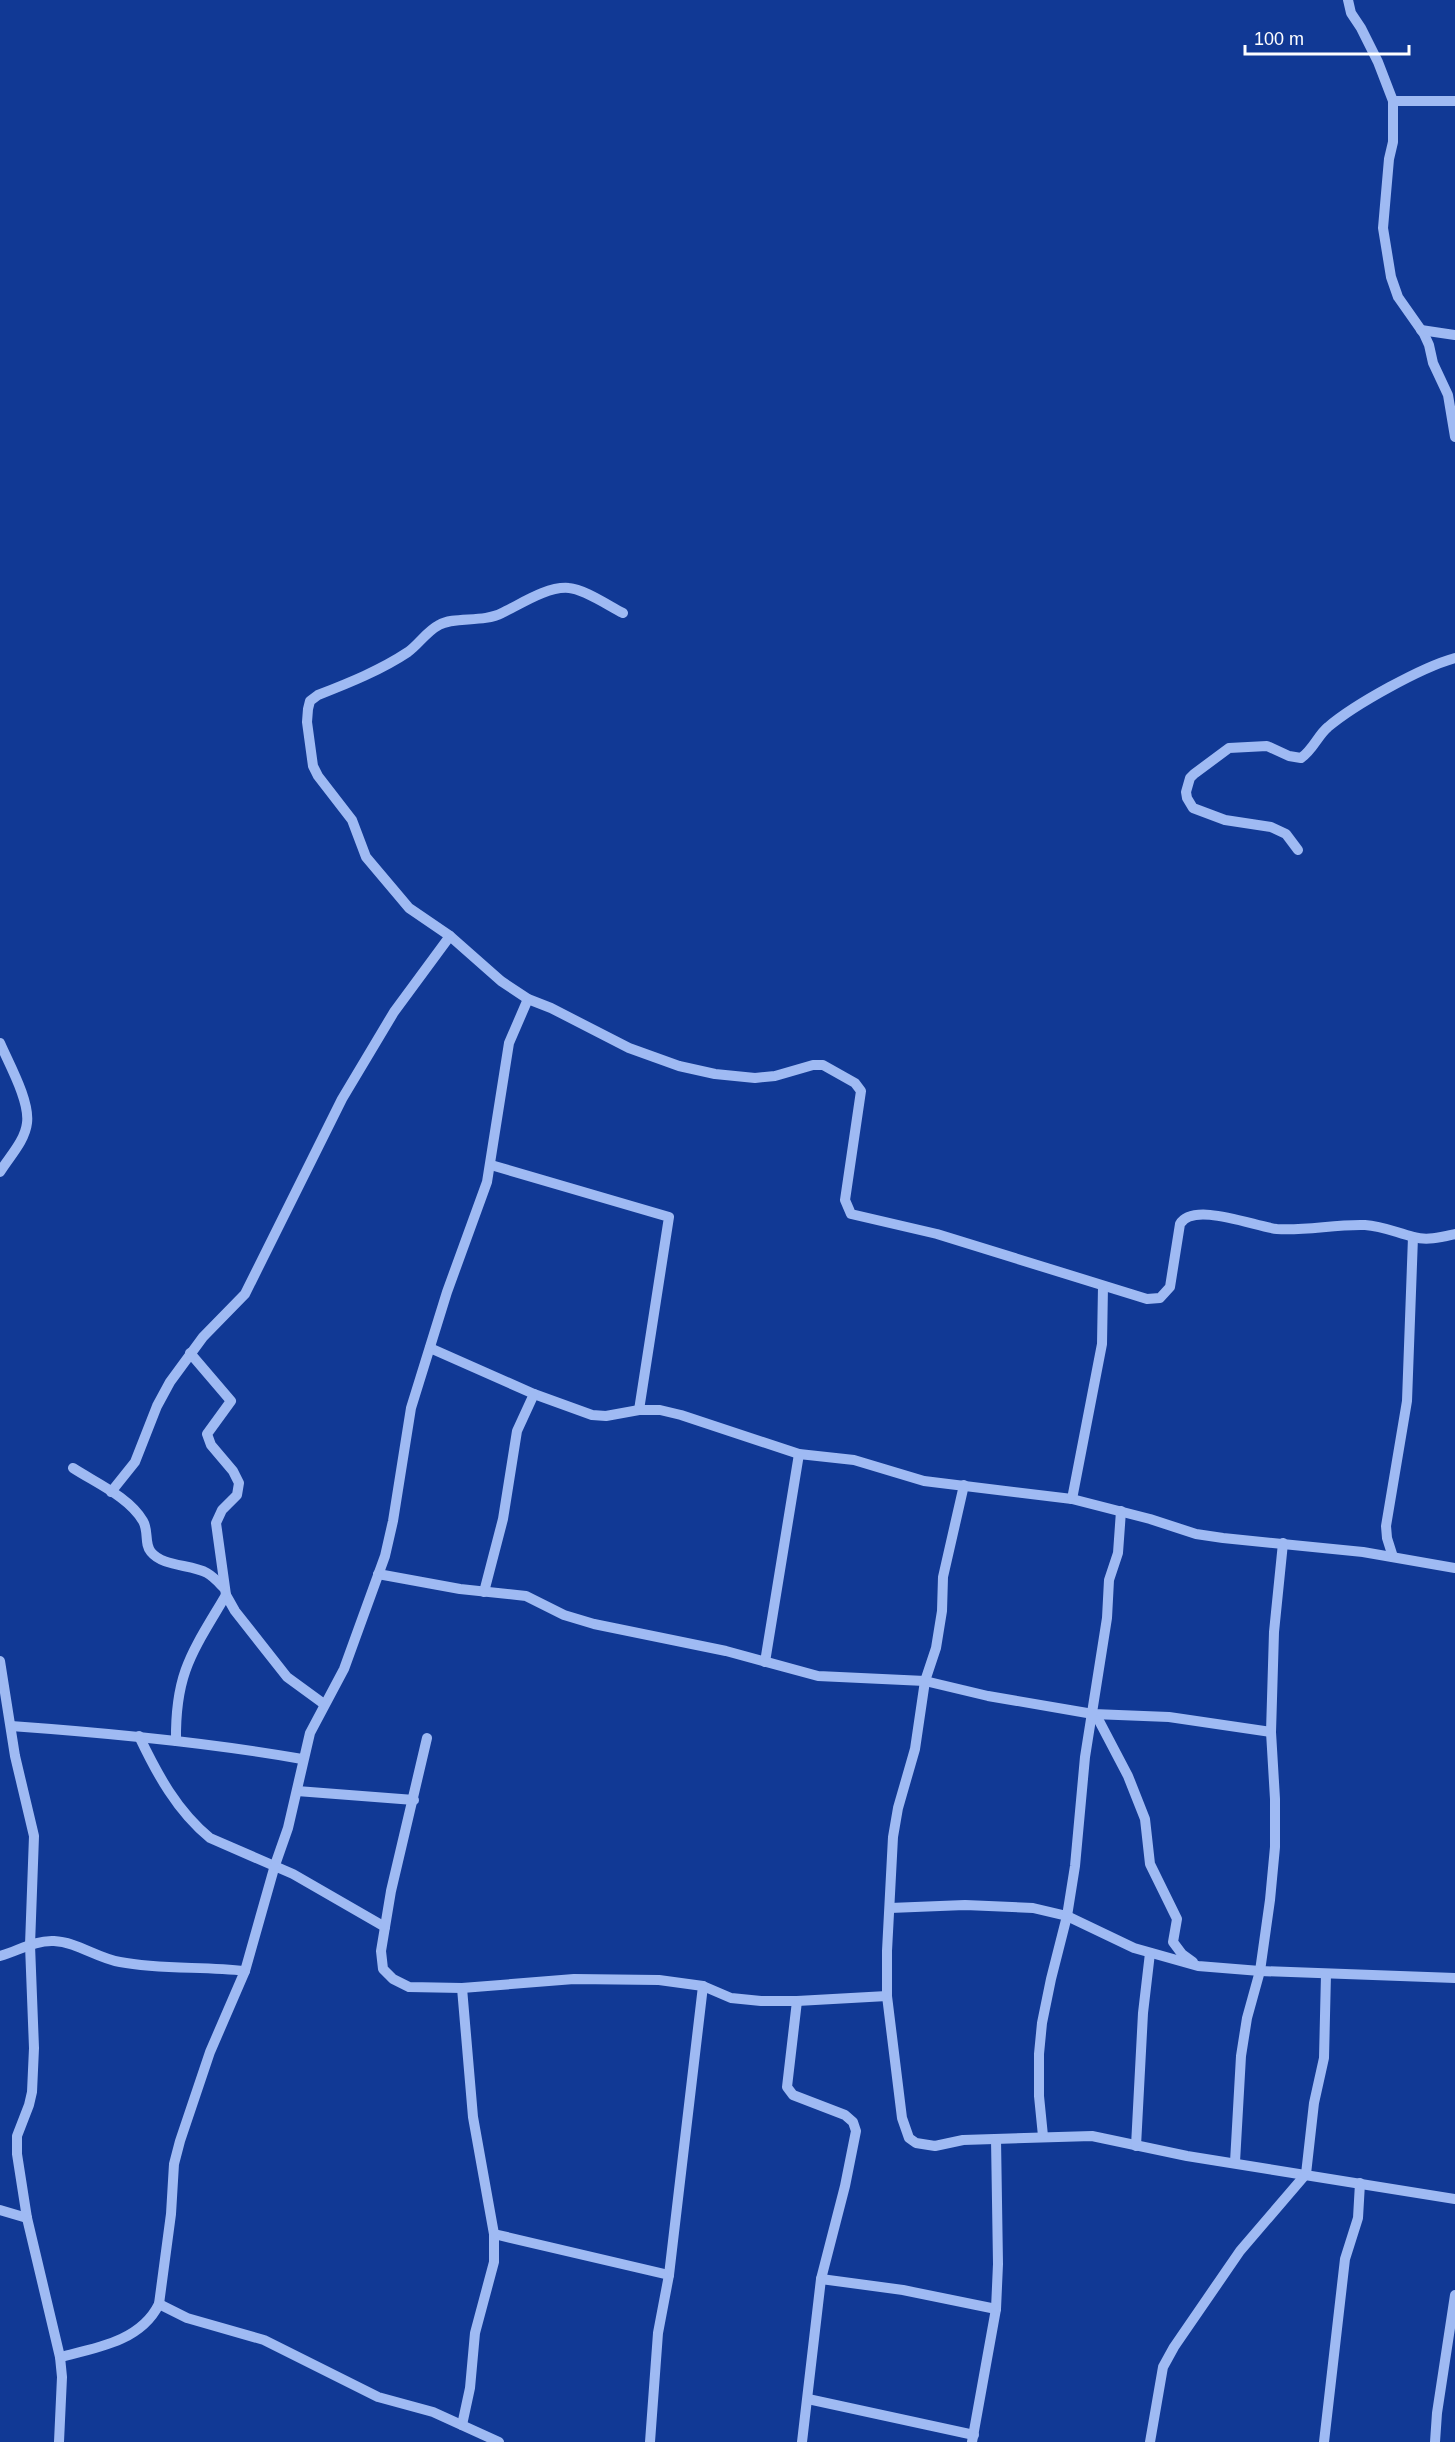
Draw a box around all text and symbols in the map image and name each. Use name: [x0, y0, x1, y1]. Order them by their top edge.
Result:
scale bar: [1245, 18, 1408, 56]
text: 100 m: [1254, 29, 1304, 49]

